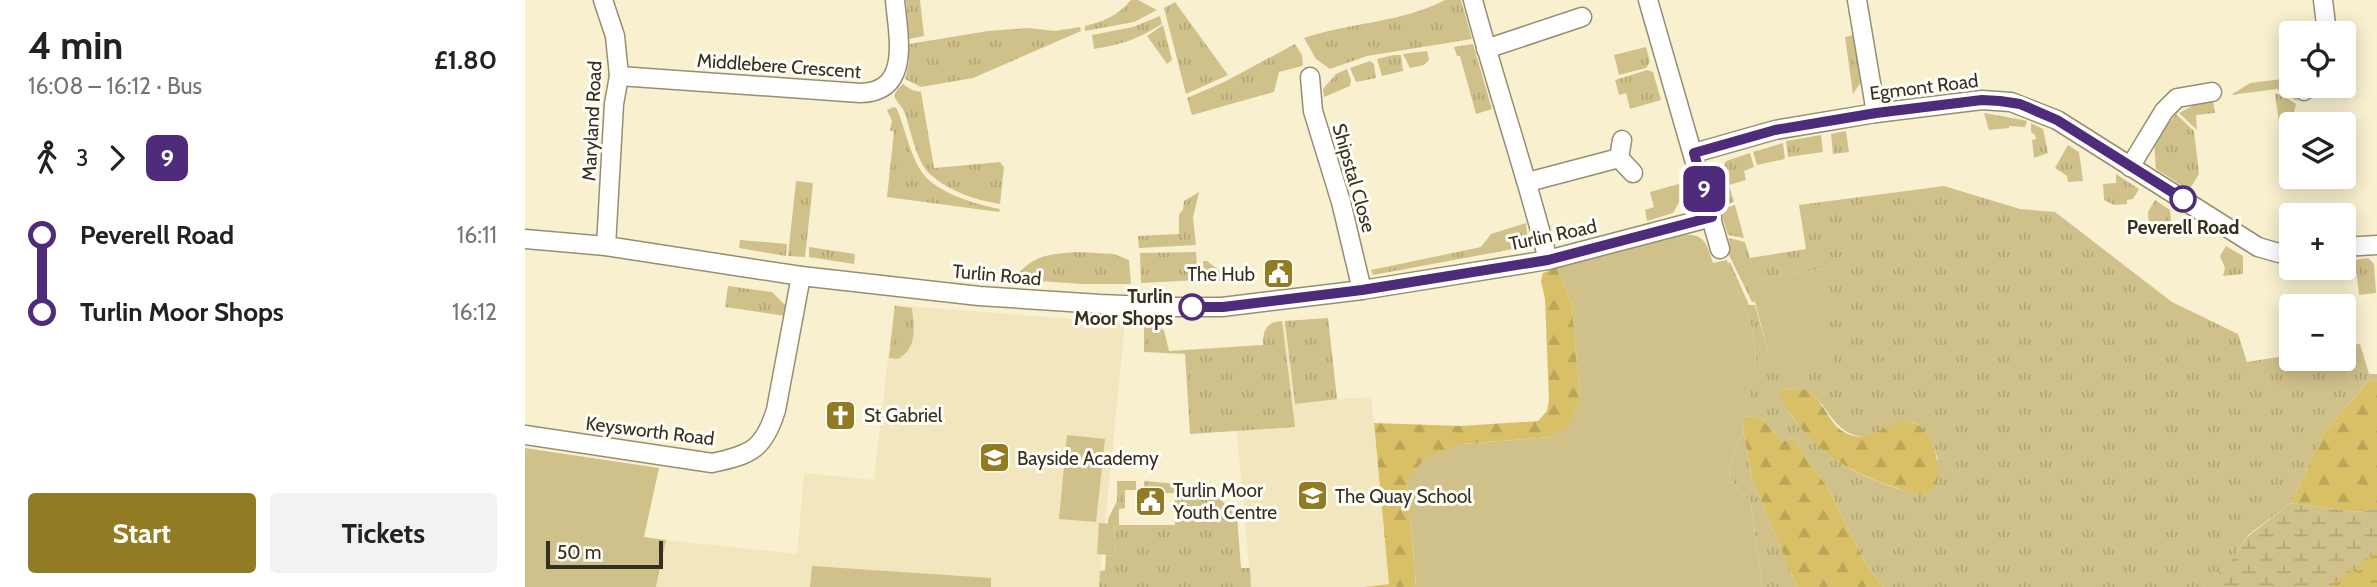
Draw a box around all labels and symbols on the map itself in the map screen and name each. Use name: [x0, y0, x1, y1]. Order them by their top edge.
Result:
street label: Middlebere Crescent: [696, 49, 862, 83]
street label: Maryland Road: [577, 60, 607, 182]
street label: Egmont Road: [1868, 69, 1980, 105]
street label: Shipstal Close: [1327, 121, 1381, 235]
line badge: 9: [1681, 166, 1727, 212]
marker: Peverell Road: [2170, 186, 2196, 212]
street label: Turlin Road: [1507, 214, 1599, 256]
place label: Peverell Road: [2127, 216, 2239, 239]
public building icon: The Hub: [1261, 257, 1295, 291]
street label: Turlin Road: [952, 260, 1042, 290]
place label: The Hub: [1187, 263, 1255, 286]
place label: Turlin Moor Shops: [1074, 285, 1173, 330]
marker: Turlin Moor Shops: [1179, 294, 1205, 320]
church icon: St Gabriel: [824, 398, 858, 432]
place label: St Gabriel: [864, 404, 943, 427]
street label: Keysworth Road: [584, 412, 716, 450]
school or university icon: Bayside Academy: [977, 441, 1011, 475]
place label: Bayside Academy: [1017, 447, 1159, 470]
place label: Turlin Moor Youth Centre: [1172, 479, 1277, 524]
school or university icon: The Quay School: [1295, 479, 1329, 513]
public building icon: Turlin Moor Youth Centre: [1133, 484, 1167, 518]
place label: The Quay School: [1335, 485, 1472, 508]
scale bar: [546, 538, 663, 570]

